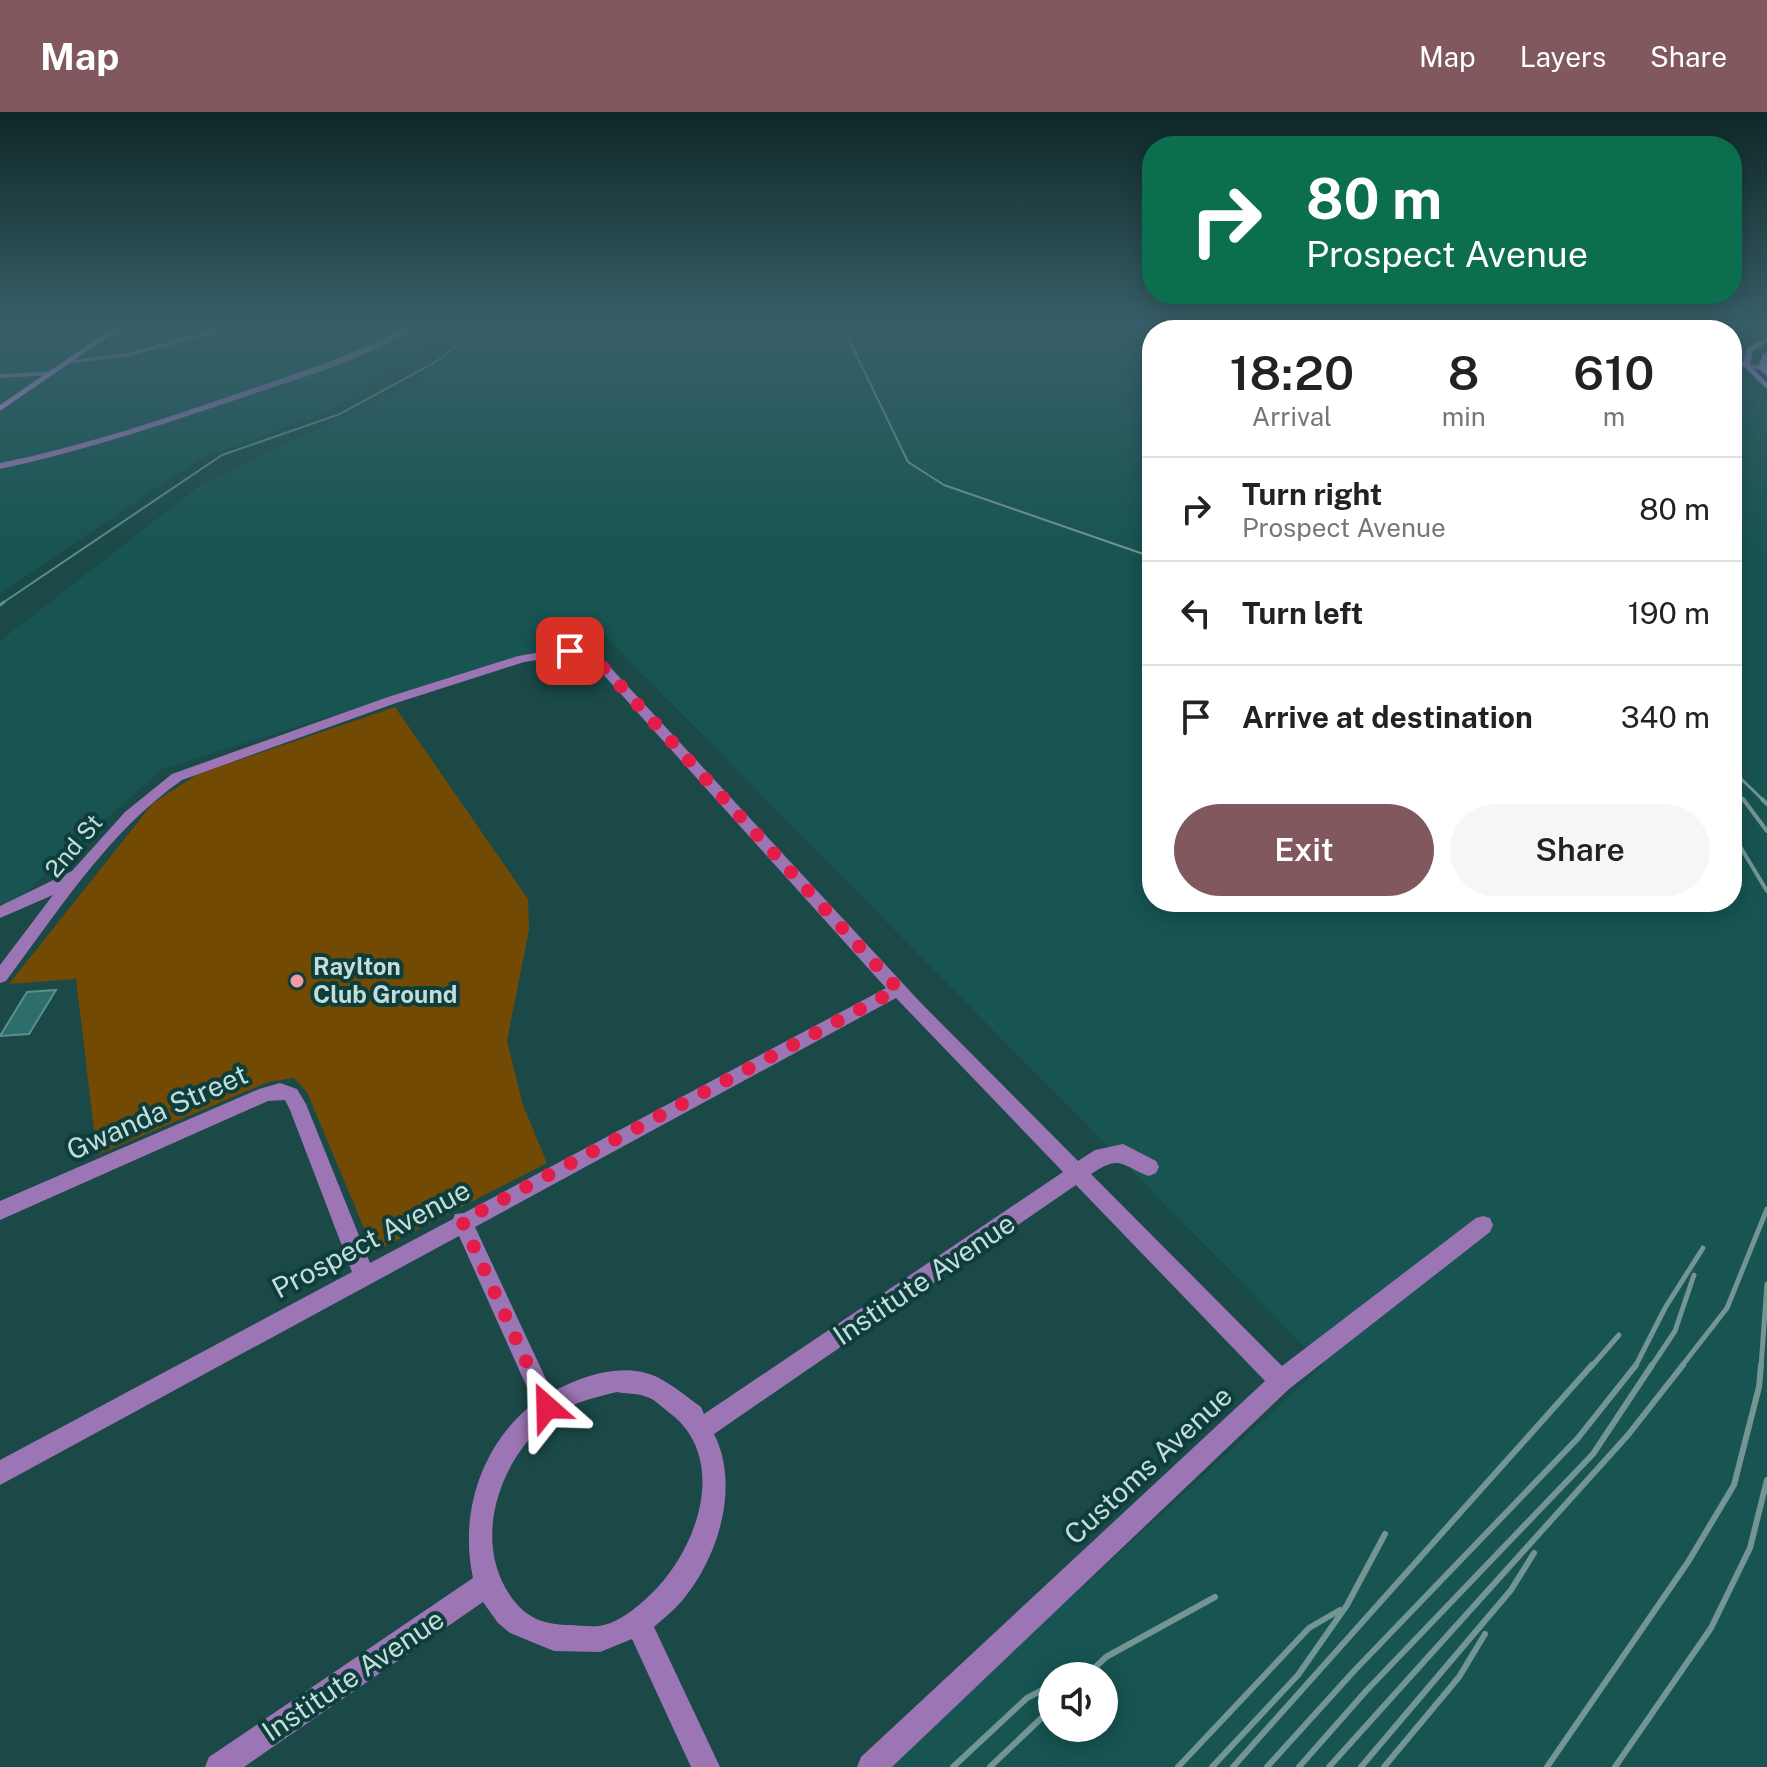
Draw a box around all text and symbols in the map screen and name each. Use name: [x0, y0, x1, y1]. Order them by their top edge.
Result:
text: Map: [40, 34, 119, 79]
text: Map: [1419, 40, 1476, 73]
text: Layers: [1520, 40, 1606, 73]
text: Share: [1650, 40, 1727, 73]
text: 80 m: [1306, 166, 1442, 232]
icon: right: [1174, 168, 1278, 272]
text: Prospect Avenue: [1306, 233, 1588, 275]
text: 18:20: [1230, 344, 1354, 401]
text: 8: [1448, 344, 1480, 401]
text: 610: [1573, 344, 1654, 401]
text: Arrival: [1252, 401, 1332, 432]
text: min: [1442, 401, 1486, 432]
text: m: [1603, 401, 1625, 432]
text: Turn right: [1242, 476, 1382, 512]
icon: right: [1174, 487, 1218, 531]
text: 80 m: [1639, 491, 1710, 527]
text: Prospect Avenue: [1242, 512, 1446, 543]
icon: left: [1174, 591, 1218, 635]
text: Turn left: [1242, 595, 1363, 631]
text: 190 m: [1628, 595, 1710, 631]
pin: [536, 617, 604, 685]
icon: arrive: [548, 629, 592, 673]
icon: arrive: [1174, 695, 1218, 739]
text: Arrive at destination: [1242, 699, 1533, 735]
text: 340 m: [1621, 699, 1710, 735]
button: Exit: [1174, 804, 1434, 896]
button: Share: [1450, 804, 1710, 896]
street label: 2nd St: [39, 808, 108, 882]
place label: Raylton Club Ground: [313, 952, 457, 1008]
marker: Raylton Club Ground: [288, 972, 306, 990]
street label: Gwanda Street: [61, 1057, 252, 1166]
street label: Prospect Avenue: [266, 1172, 475, 1305]
street label: Institute Avenue: [827, 1206, 1021, 1351]
position arrow: [505, 1365, 589, 1449]
street label: Customs Avenue: [1057, 1379, 1238, 1551]
street label: Institute Avenue: [256, 1602, 450, 1747]
map controls: [1038, 1662, 1118, 1742]
button: sound: [1038, 1662, 1118, 1742]

